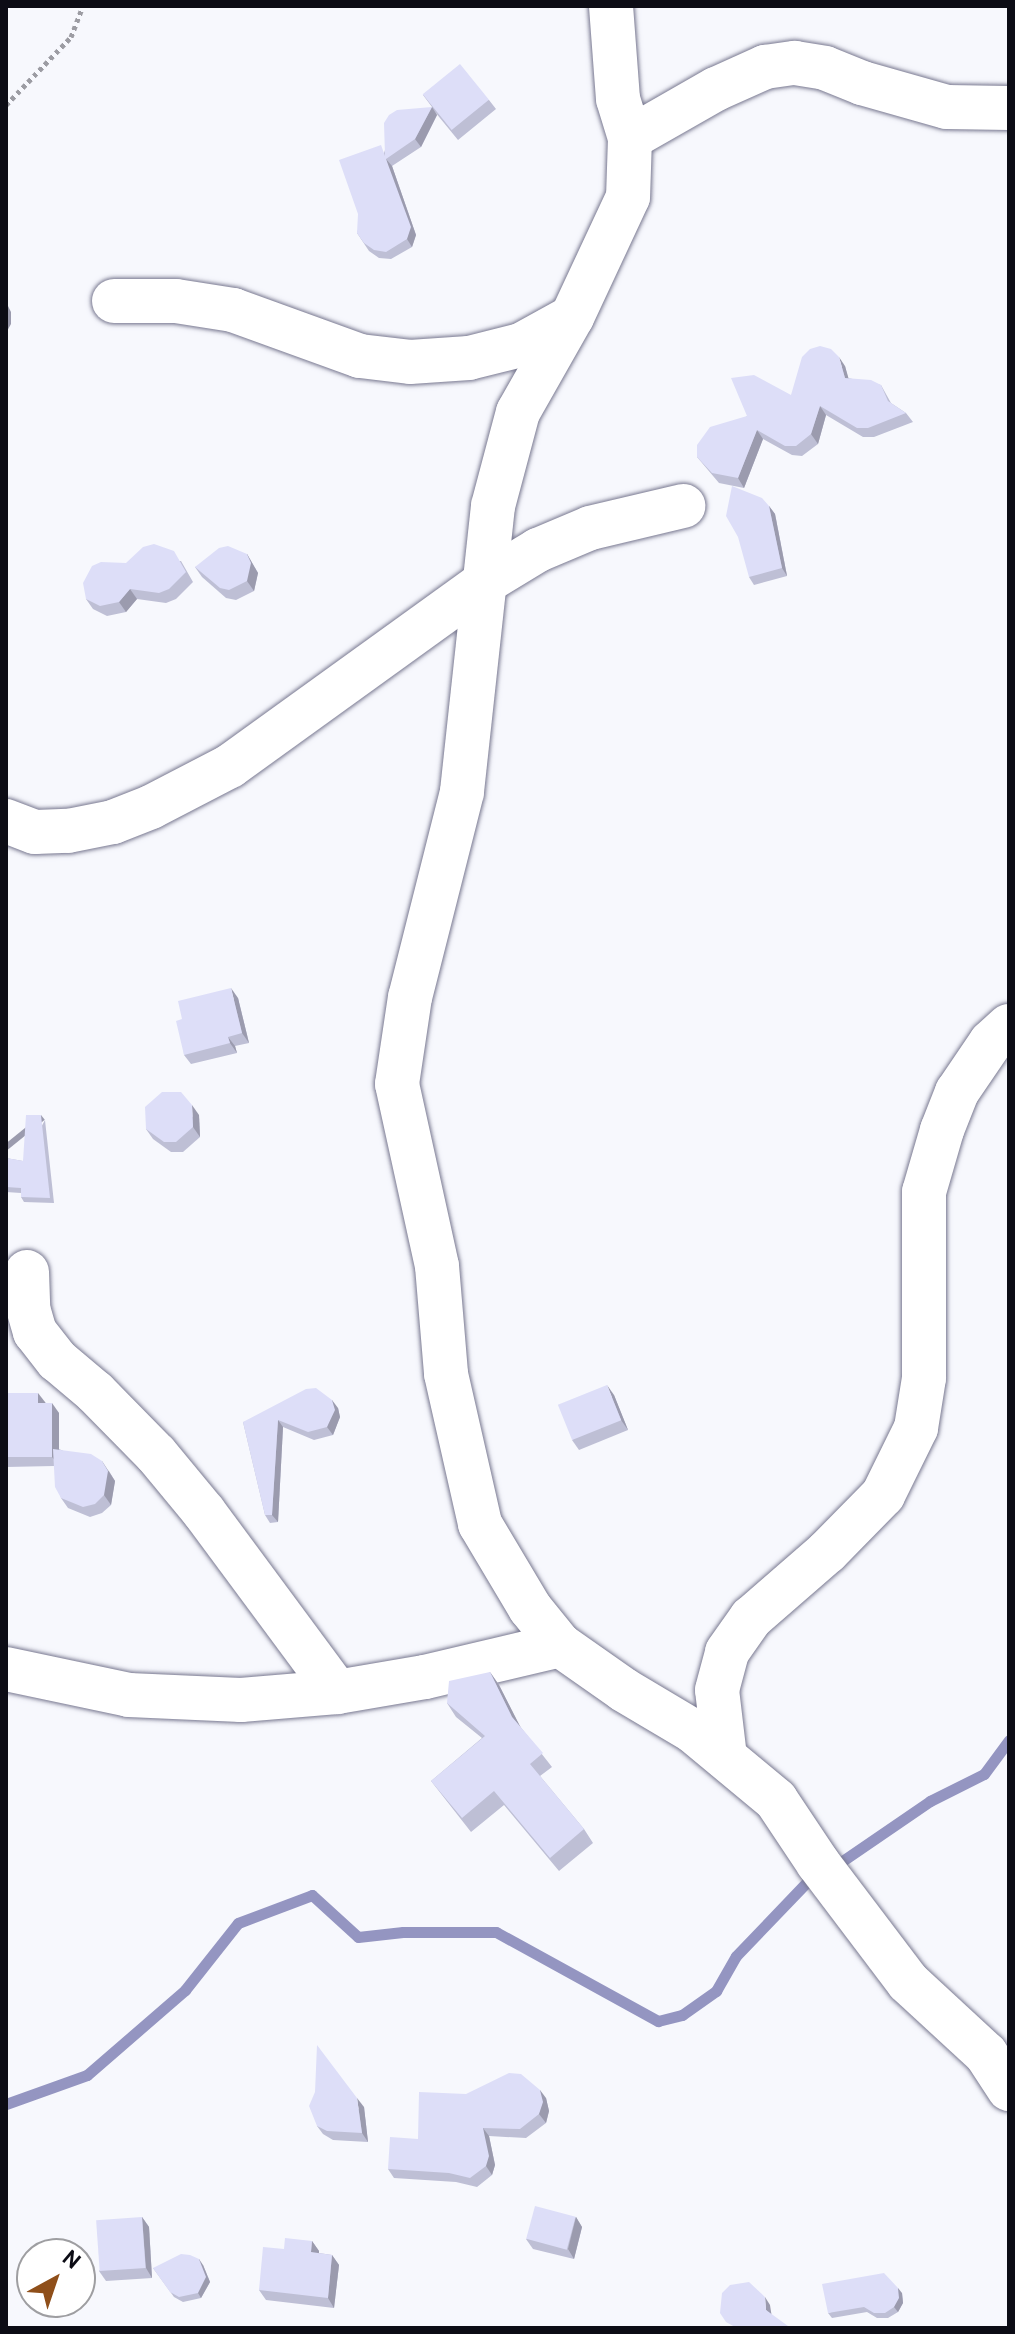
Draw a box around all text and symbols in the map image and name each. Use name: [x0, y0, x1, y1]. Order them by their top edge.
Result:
north arrow: [16, 2238, 96, 2318]
text: N: [56, 2245, 85, 2276]

